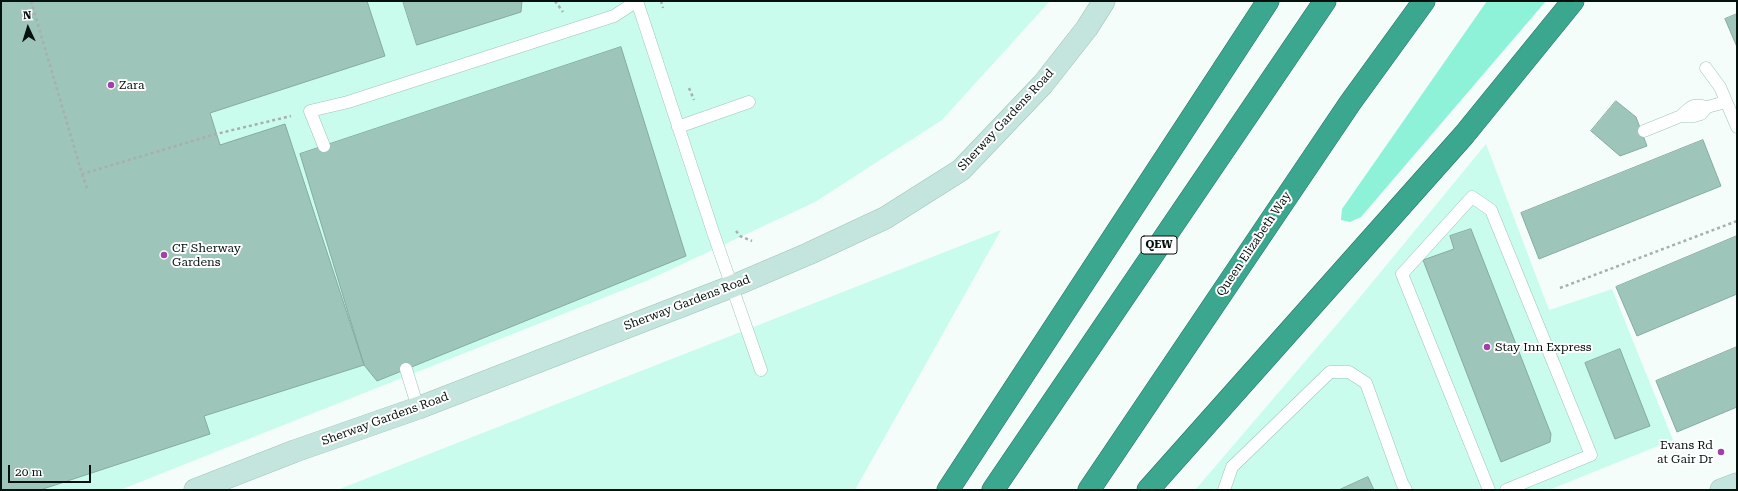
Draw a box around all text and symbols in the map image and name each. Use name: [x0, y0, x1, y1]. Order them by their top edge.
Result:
north arrow: [8, 8, 48, 48]
text: N: [22, 9, 32, 22]
street label: Sherway Gardens Road: [955, 66, 1057, 174]
place label: Zara: [119, 78, 144, 92]
marker: Zara: [106, 80, 116, 90]
street label: Queen Elizabeth Way: [1214, 189, 1294, 299]
road number: QEW: [1141, 236, 1177, 254]
place label: CF Sherway Gardens: [172, 241, 241, 269]
marker: CF Sherway Gardens: [159, 250, 169, 260]
street label: Sherway Gardens Road: [622, 272, 752, 334]
place label: Stay Inn Express: [1495, 340, 1591, 354]
marker: Stay Inn Express: [1482, 342, 1492, 352]
street label: Sherway Gardens Road: [320, 389, 450, 449]
place label: Evans Rd at Gair Dr: [1657, 438, 1713, 466]
marker: Evans Rd at Gair Dr: [1716, 447, 1726, 457]
scale bar: [10, 457, 93, 483]
text: 20 m: [15, 465, 42, 479]

